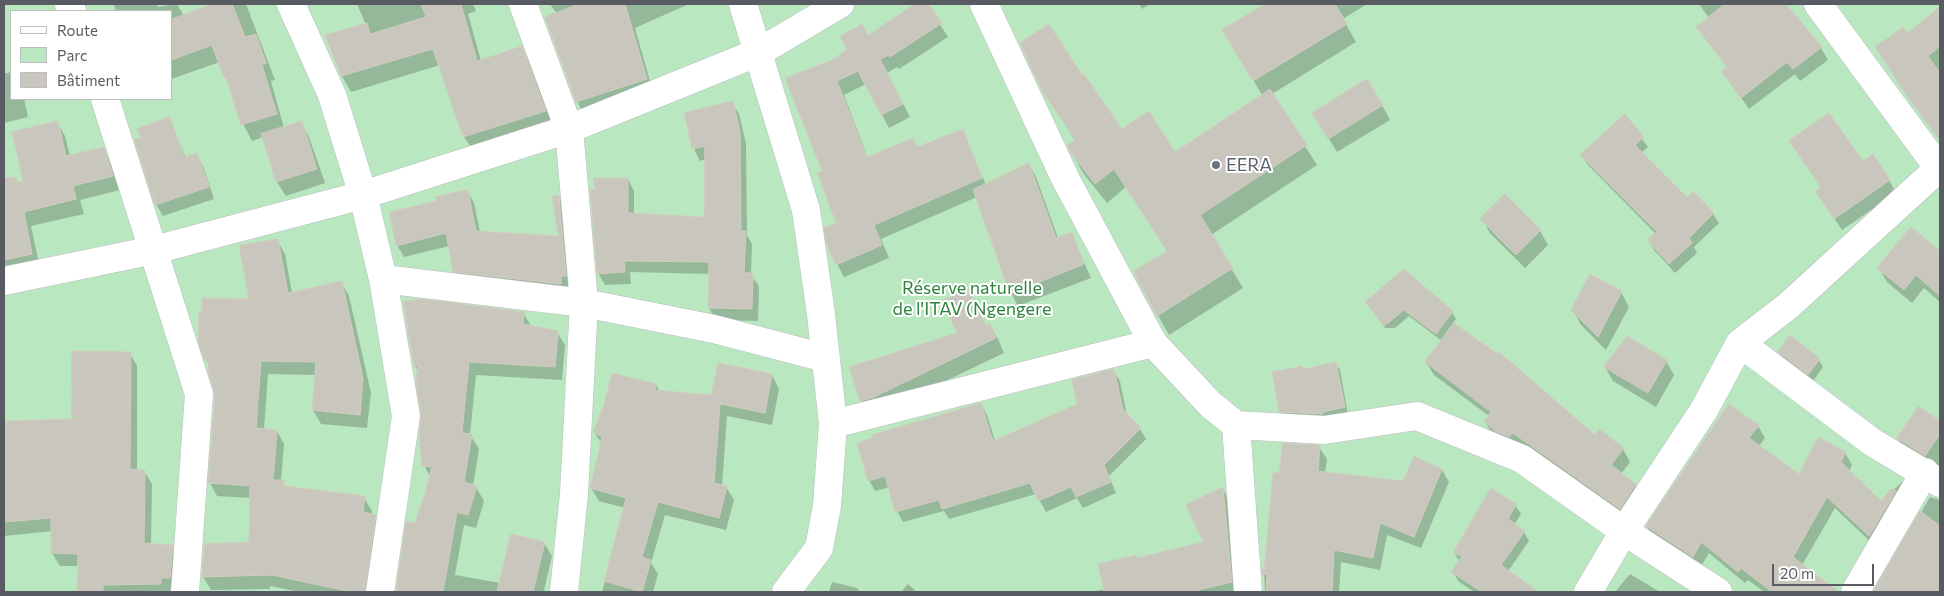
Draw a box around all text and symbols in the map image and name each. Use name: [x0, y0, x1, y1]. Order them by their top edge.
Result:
legend: [10, 10, 172, 100]
text: Route: [57, 21, 98, 39]
text: Parc: [57, 46, 87, 64]
text: Bâtiment: [57, 71, 120, 89]
place label: EERA: [1226, 154, 1272, 176]
marker: EERA: [1210, 159, 1222, 171]
park label: Réserve naturelle de l'ITAV (Ngengere: [893, 277, 1051, 320]
scale bar: [1774, 554, 1876, 586]
text: 20 m: [1780, 564, 1814, 582]

